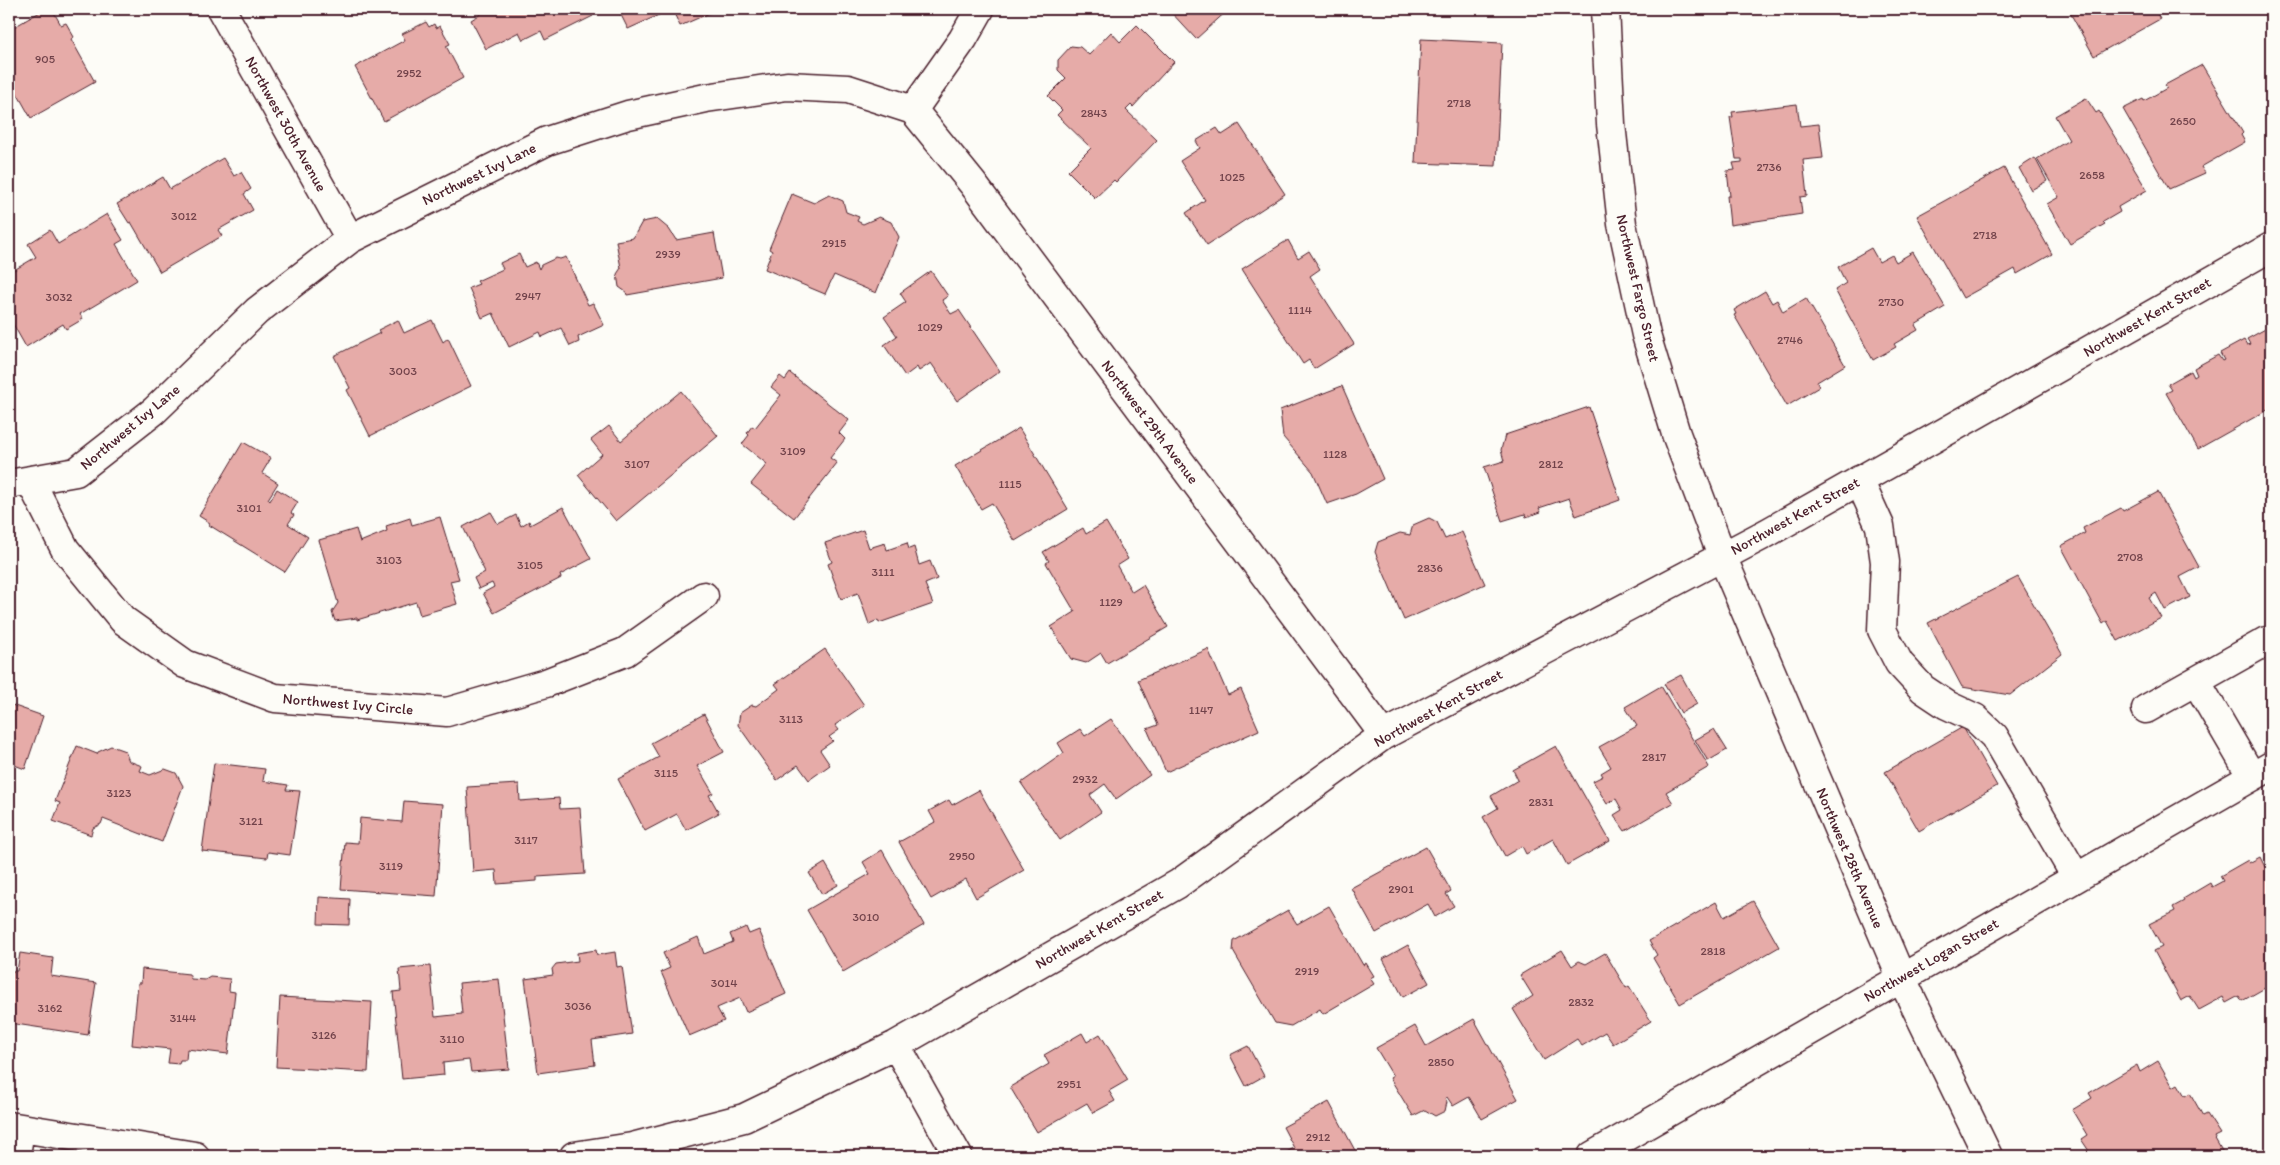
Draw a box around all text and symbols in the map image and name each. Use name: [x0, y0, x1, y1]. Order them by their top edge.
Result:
house number: 905: [35, 52, 55, 66]
street label: Northwest 30th Avenue: [241, 53, 331, 195]
house number: 2952: [396, 66, 422, 80]
house number: 2718: [1447, 96, 1472, 110]
house number: 2843: [1081, 106, 1108, 120]
house number: 2650: [2170, 114, 2196, 128]
street label: Northwest Ivy Lane: [419, 139, 539, 209]
house number: 2736: [1756, 160, 1782, 174]
house number: 2658: [2079, 168, 2105, 182]
house number: 1025: [1219, 170, 1245, 184]
house number: 3012: [171, 209, 198, 223]
street label: Northwest Fargo Street: [1612, 213, 1664, 364]
house number: 2718: [1973, 228, 1998, 242]
house number: 2915: [822, 236, 846, 250]
house number: 2939: [655, 247, 681, 261]
street label: Northwest Kent Street: [2080, 273, 2214, 361]
house number: 2947: [515, 289, 541, 303]
house number: 3032: [46, 290, 73, 304]
house number: 2730: [1878, 295, 1904, 309]
house number: 1114: [1288, 303, 1312, 317]
house number: 1029: [917, 320, 943, 334]
house number: 2746: [1777, 333, 1803, 347]
street label: Northwest 29th Avenue: [1098, 357, 1202, 487]
house number: 3003: [389, 364, 417, 378]
street label: Northwest Ivy Lane: [77, 380, 183, 474]
house number: 3109: [780, 444, 806, 458]
house number: 1128: [1323, 447, 1347, 461]
house number: 3107: [624, 457, 650, 471]
house number: 2812: [1539, 457, 1564, 471]
street label: Northwest Kent Street: [1727, 473, 1863, 559]
house number: 1115: [998, 477, 1022, 491]
house number: 3101: [236, 501, 262, 515]
house number: 2708: [2117, 550, 2144, 564]
house number: 3103: [376, 553, 402, 567]
house number: 3105: [517, 558, 543, 572]
house number: 2836: [1417, 561, 1443, 575]
house number: 3111: [871, 565, 895, 579]
house number: 1129: [1099, 595, 1123, 609]
street label: Northwest Kent Street: [1370, 665, 1506, 751]
street label: Northwest Ivy Circle: [282, 689, 414, 719]
house number: 1147: [1189, 703, 1213, 717]
house number: 3113: [779, 712, 804, 726]
house number: 2817: [1642, 750, 1666, 764]
house number: 3115: [654, 766, 678, 780]
house number: 2932: [1072, 772, 1098, 786]
street label: Northwest 28th Avenue: [1812, 785, 1888, 931]
house number: 3123: [107, 786, 132, 800]
house number: 2831: [1529, 795, 1554, 809]
house number: 3121: [239, 814, 263, 828]
house number: 3117: [514, 833, 538, 847]
house number: 2950: [949, 849, 975, 863]
house number: 3119: [379, 859, 403, 873]
house number: 2901: [1388, 882, 1414, 896]
street label: Northwest Kent Street: [1032, 885, 1166, 973]
house number: 3010: [853, 910, 879, 924]
street label: Northwest Logan Street: [1860, 914, 2002, 1006]
house number: 2818: [1700, 944, 1726, 958]
house number: 2919: [1295, 964, 1319, 978]
house number: 3014: [711, 976, 737, 990]
house number: 2832: [1568, 995, 1595, 1009]
house number: 3036: [565, 999, 591, 1013]
house number: 3162: [38, 1001, 63, 1015]
house number: 3144: [170, 1011, 196, 1025]
house number: 3126: [312, 1028, 336, 1042]
house number: 3110: [439, 1032, 465, 1046]
house number: 2850: [1428, 1055, 1454, 1069]
house number: 2951: [1057, 1077, 1082, 1091]
house number: 2912: [1306, 1130, 1331, 1144]

